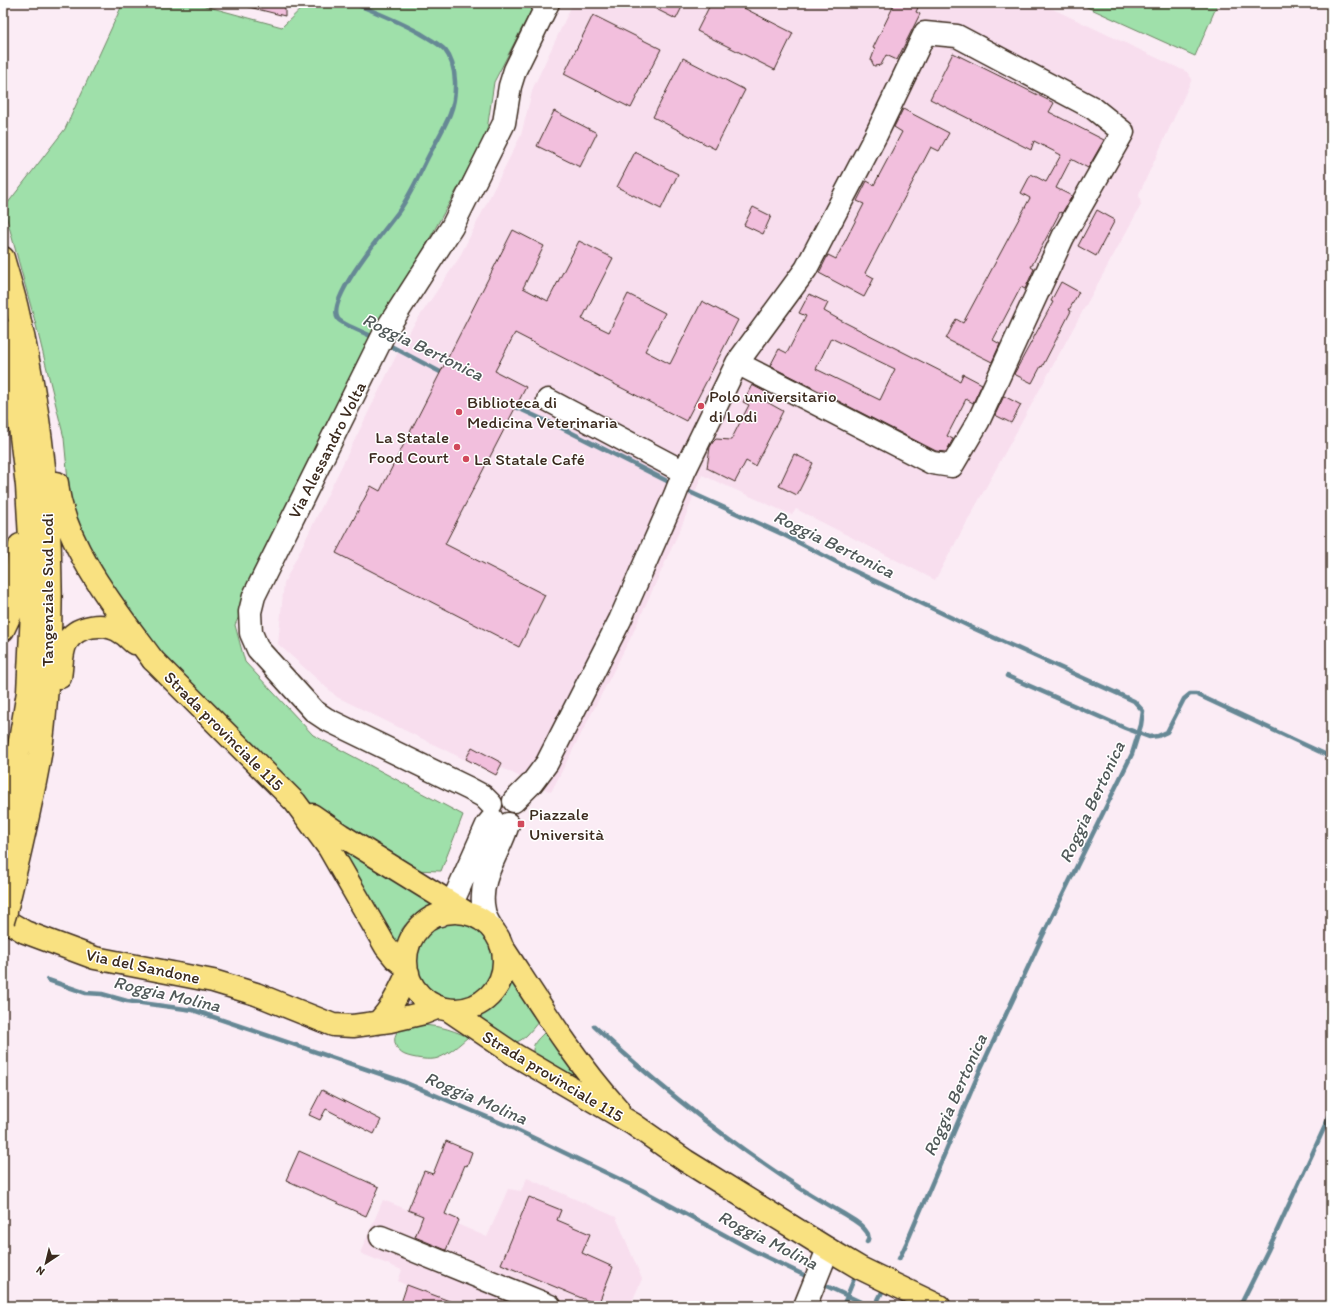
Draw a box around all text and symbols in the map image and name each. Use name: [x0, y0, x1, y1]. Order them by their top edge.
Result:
water label: Roggia Bertonica: [359, 308, 488, 386]
street label: Via Alessandro Volta: [284, 378, 370, 522]
place label: Polo universitario di Lodi: [709, 386, 837, 426]
place label: Biblioteca di Medicina Veterinaria: [467, 392, 618, 432]
marker: Polo universitario di Lodi: [696, 401, 706, 411]
marker: Biblioteca di Medicina Veterinaria: [454, 407, 464, 417]
place label: La Statale Food Court: [369, 427, 449, 467]
marker: La Statale Food Court: [452, 442, 462, 452]
place label: La Statale Café: [474, 449, 585, 469]
marker: La Statale Café: [461, 454, 471, 464]
water label: Roggia Bertonica: [770, 505, 899, 583]
street label: Tangenziale Sud Lodi: [37, 513, 57, 667]
street label: Strada provinciale 115: [160, 667, 288, 795]
water label: Roggia Bertonica: [1054, 737, 1130, 866]
place label: Piazzale Università: [529, 804, 604, 844]
marker: Piazzale Università: [516, 819, 526, 829]
street label: Via del Sandone: [84, 944, 202, 988]
water label: Roggia Molina: [111, 971, 223, 1017]
street label: Strada provinciale 115: [479, 1026, 627, 1126]
water label: Roggia Bertonica: [918, 1030, 992, 1160]
water label: Roggia Molina: [422, 1067, 531, 1130]
water label: Roggia Molina: [714, 1205, 822, 1275]
north arrow: [26, 1243, 66, 1283]
text: N: [34, 1263, 47, 1278]

